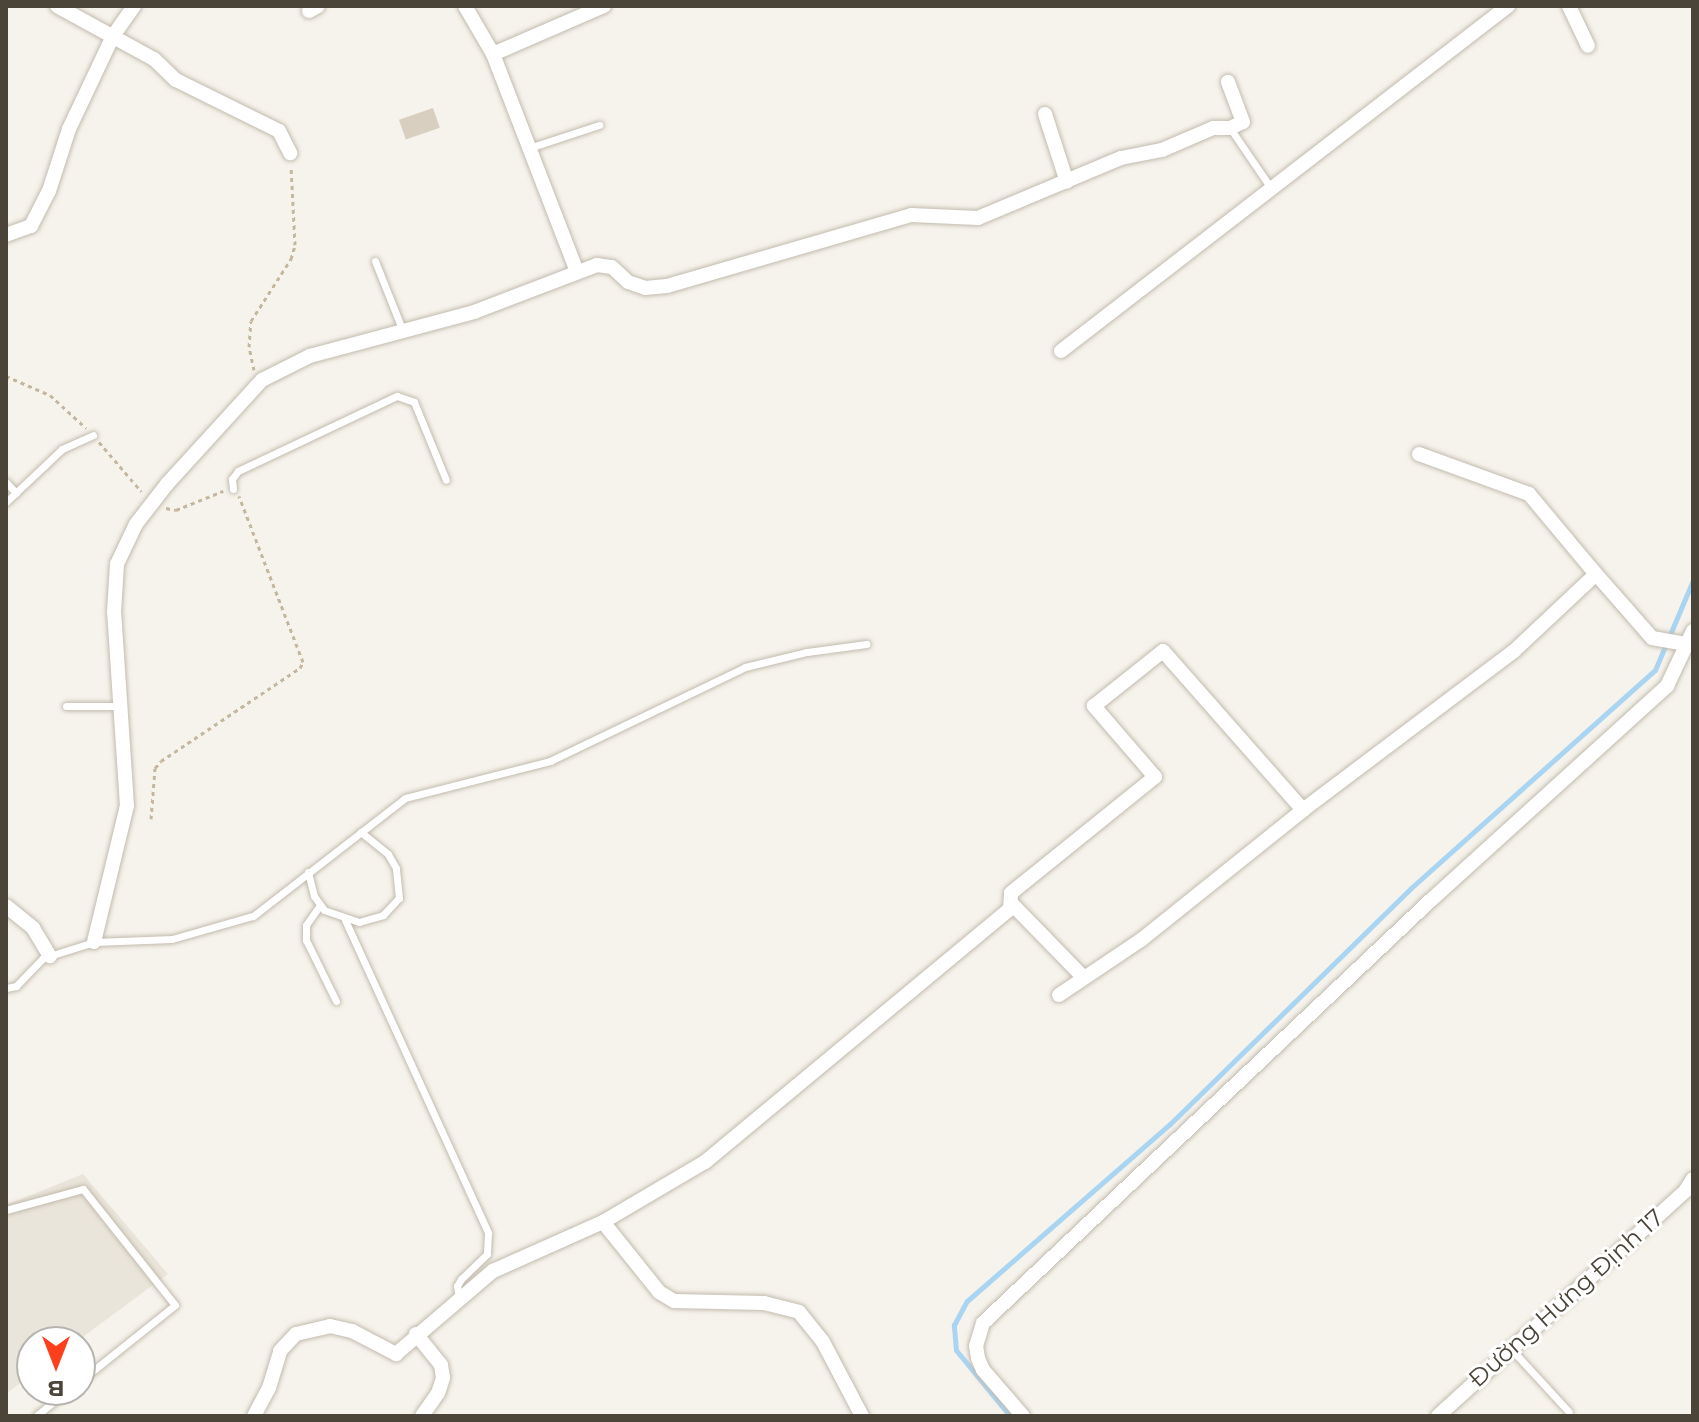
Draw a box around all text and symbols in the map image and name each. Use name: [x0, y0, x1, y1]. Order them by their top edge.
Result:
street label: Đường Hưng Định 17: [1463, 1203, 1669, 1393]
north arrow: [16, 1326, 96, 1406]
text: B: [48, 1375, 64, 1402]

